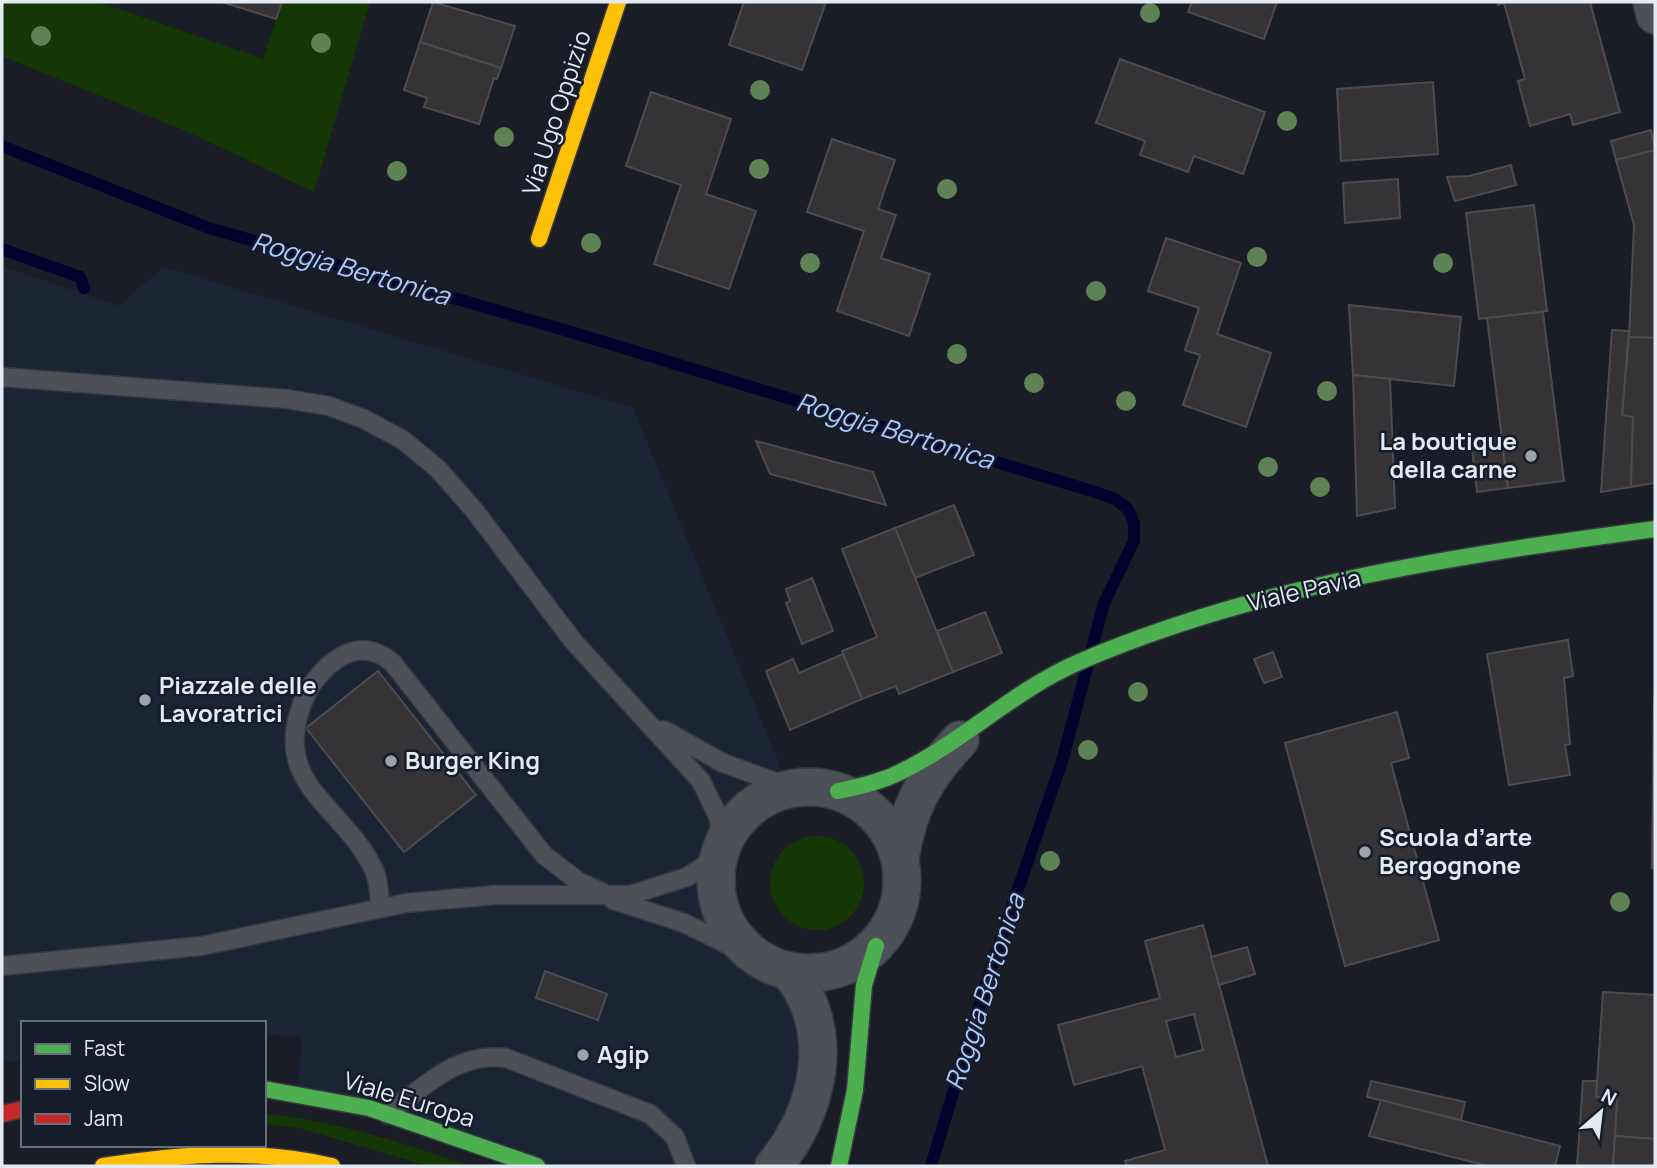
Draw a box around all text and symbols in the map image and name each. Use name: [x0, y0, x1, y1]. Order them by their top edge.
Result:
street label: Via Ugo Oppizio: [513, 26, 598, 199]
water label: Roggia Bertonica: [248, 223, 456, 314]
water label: Roggia Bertonica: [792, 383, 1000, 478]
place label: La boutique della carne: [1380, 424, 1517, 485]
marker: La boutique della carne: [1523, 448, 1539, 464]
street label: Viale Pavia: [1244, 560, 1364, 619]
place label: Piazzale delle Lavoratrici: [159, 668, 317, 729]
marker: Piazzale delle Lavoratrici: [137, 692, 153, 708]
place label: Burger King: [405, 743, 540, 776]
marker: Burger King: [383, 753, 399, 769]
place label: Scuola d’arte Bergognone: [1379, 820, 1532, 881]
marker: Scuola d’arte Bergognone: [1357, 844, 1373, 860]
water label: Roggia Bertonica: [935, 887, 1033, 1094]
legend: [21, 1021, 266, 1147]
text: Fast: [84, 1034, 125, 1062]
place label: Agip: [597, 1037, 649, 1070]
marker: Agip: [575, 1047, 591, 1063]
street label: Viale Europa: [340, 1063, 479, 1134]
text: Slow: [84, 1069, 130, 1097]
north arrow: [1566, 1077, 1636, 1147]
text: N: [1597, 1082, 1621, 1112]
text: Jam: [84, 1104, 123, 1132]

